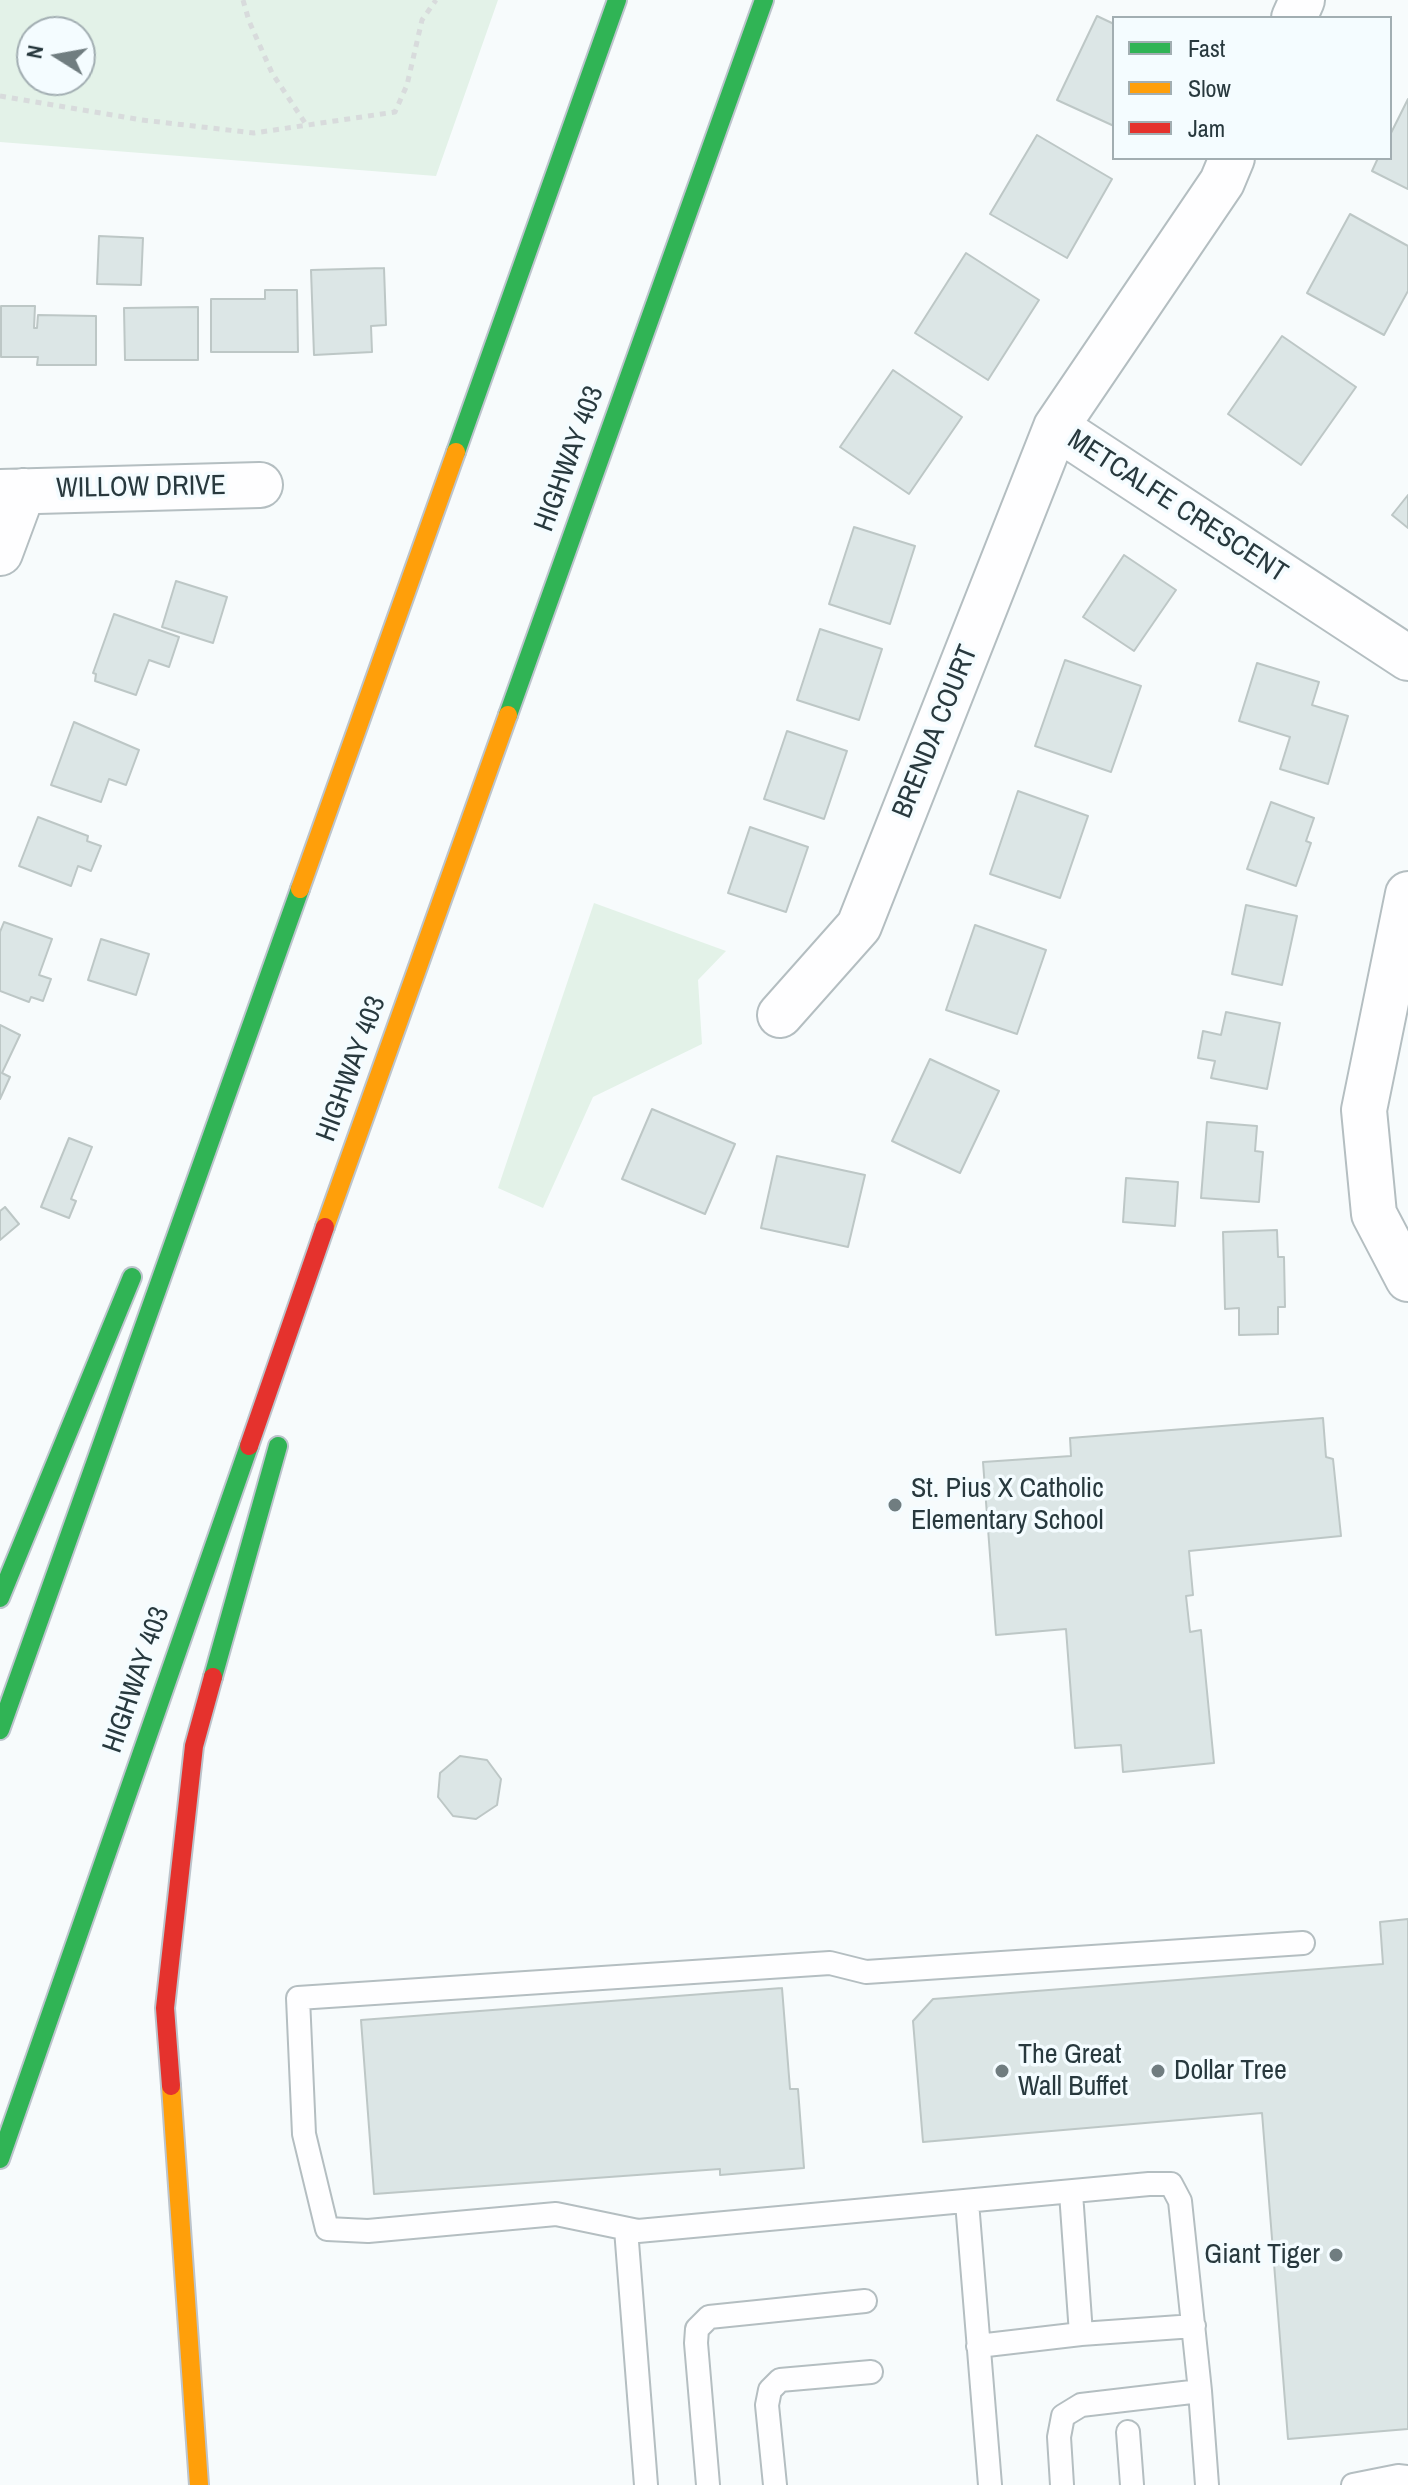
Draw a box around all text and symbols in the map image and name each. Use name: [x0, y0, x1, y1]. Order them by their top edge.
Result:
north arrow: [16, 16, 96, 96]
legend: [1112, 16, 1392, 160]
text: Fast: [1188, 32, 1225, 64]
text: N: [18, 43, 50, 61]
text: Slow: [1188, 72, 1231, 104]
text: Jam: [1188, 112, 1225, 144]
street label: HIGHWAY 403: [528, 382, 612, 536]
street label: METCALFE CRESCENT: [1061, 423, 1293, 591]
street label: WILLOW DRIVE: [56, 470, 226, 506]
street label: BRENDA COURT: [886, 641, 986, 823]
street label: HIGHWAY 403: [310, 992, 394, 1146]
place label: St. Pius X Catholic Elementary School: [911, 1472, 1104, 1538]
marker: St. Pius X Catholic Elementary School: [886, 1496, 904, 1514]
street label: HIGHWAY 403: [96, 1603, 178, 1757]
place label: The Great Wall Buffet: [1018, 2038, 1128, 2104]
place label: Dollar Tree: [1174, 2054, 1287, 2088]
marker: The Great Wall Buffet: [993, 2062, 1011, 2080]
marker: Dollar Tree: [1149, 2062, 1167, 2080]
place label: Giant Tiger: [1204, 2238, 1320, 2272]
marker: Giant Tiger: [1327, 2246, 1345, 2264]

